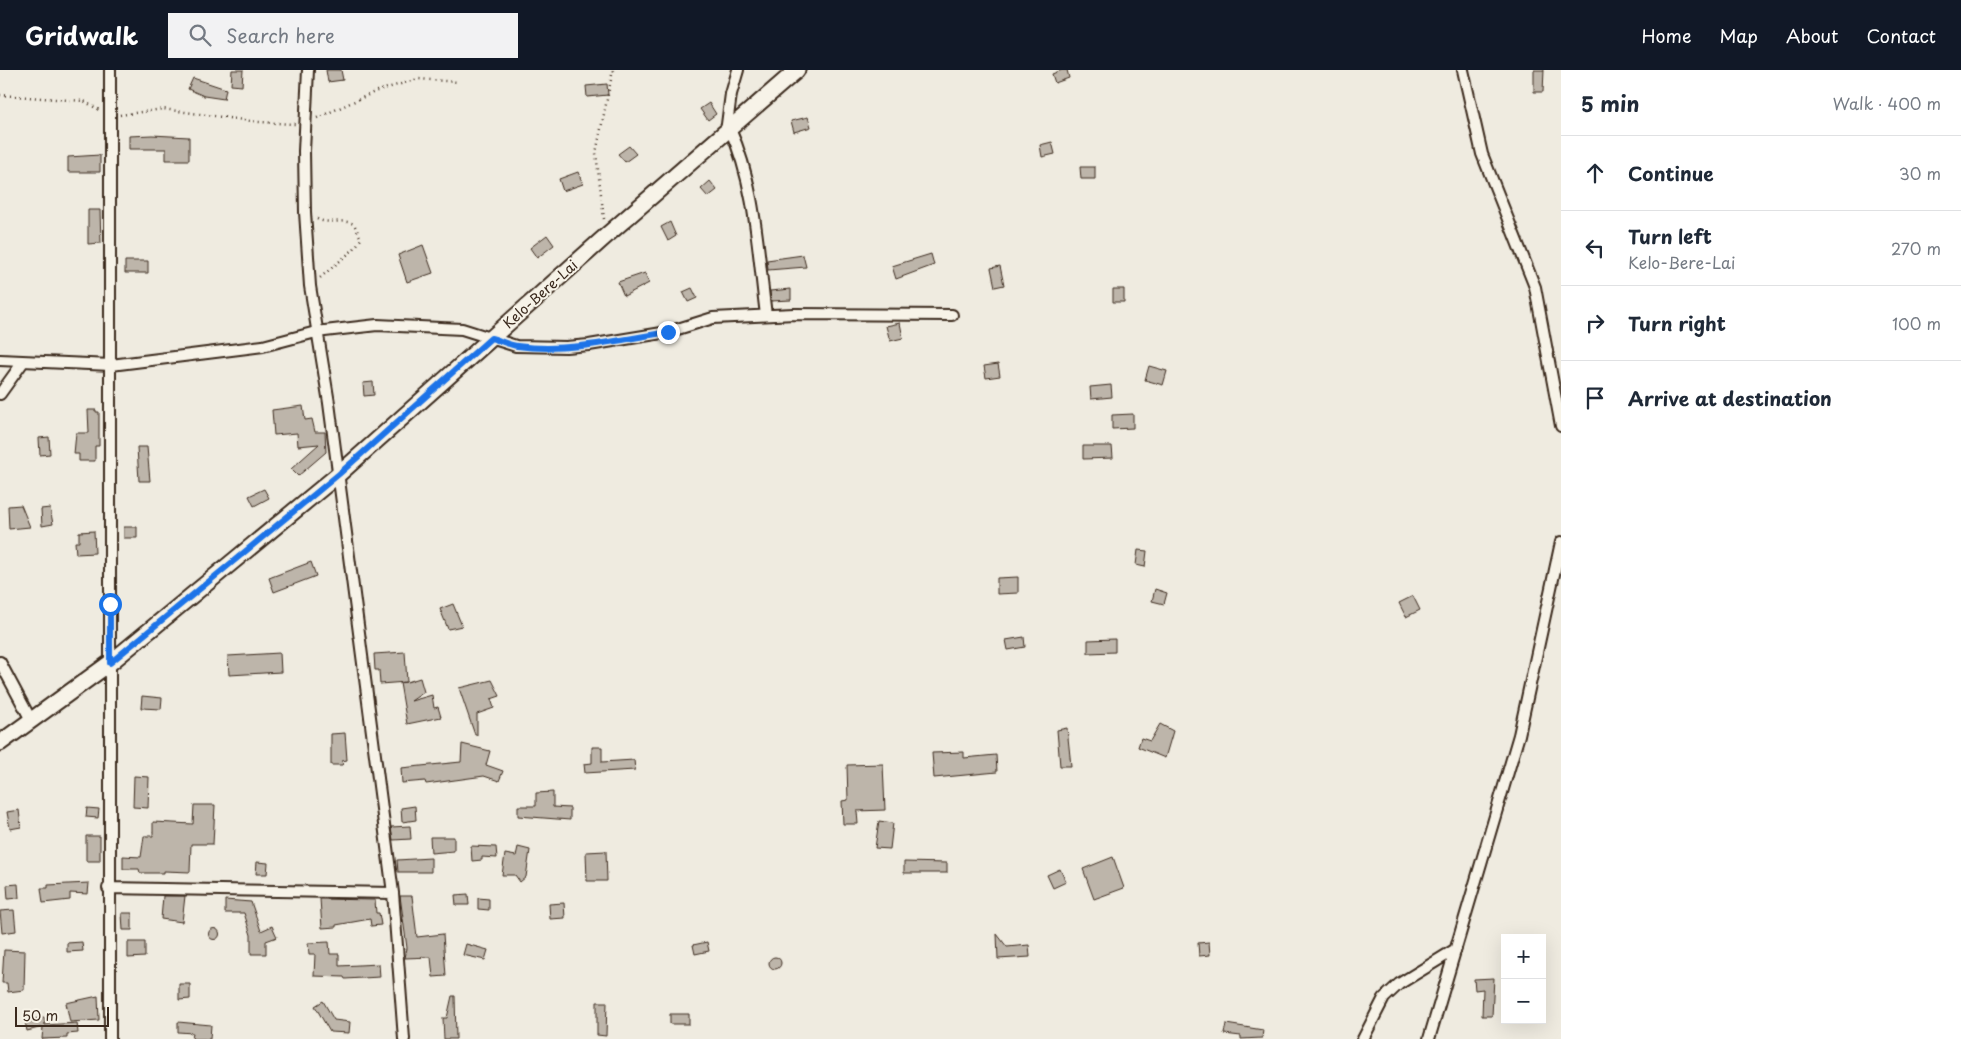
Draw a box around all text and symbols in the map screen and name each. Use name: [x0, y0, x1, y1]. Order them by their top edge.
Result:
search box: [168, 13, 518, 58]
text: Gridwalk: [25, 17, 138, 53]
icon: search: [186, 21, 214, 49]
text: Search here: [226, 21, 335, 49]
text: Home: [1641, 22, 1691, 49]
text: Map: [1719, 22, 1758, 49]
text: About: [1786, 22, 1838, 49]
text: Contact: [1866, 22, 1936, 49]
text: 5 min: [1581, 87, 1639, 119]
text: Walk · 400 m: [1833, 91, 1941, 115]
icon: ahead: [1581, 159, 1609, 187]
text: Continue: [1628, 159, 1714, 187]
text: 30 m: [1899, 161, 1941, 185]
text: Turn left: [1628, 222, 1712, 250]
icon: left: [1581, 234, 1609, 262]
text: 270 m: [1891, 236, 1941, 260]
text: Kelo-Bere-Lai: [1628, 250, 1735, 274]
street label: Kelo-Bere-Lai: [498, 255, 582, 333]
icon: right: [1581, 309, 1609, 337]
text: Turn right: [1628, 309, 1726, 337]
text: 100 m: [1892, 311, 1941, 335]
route end: [657, 321, 680, 344]
icon: arrive: [1581, 384, 1609, 412]
text: Arrive at destination: [1628, 384, 1832, 412]
route start: [99, 593, 122, 616]
map controls: [1501, 934, 1546, 1024]
button: +: [1501, 934, 1546, 979]
button: −: [1501, 979, 1546, 1024]
scale bar: [15, 1004, 109, 1027]
text: 50 m: [22, 1005, 58, 1026]

